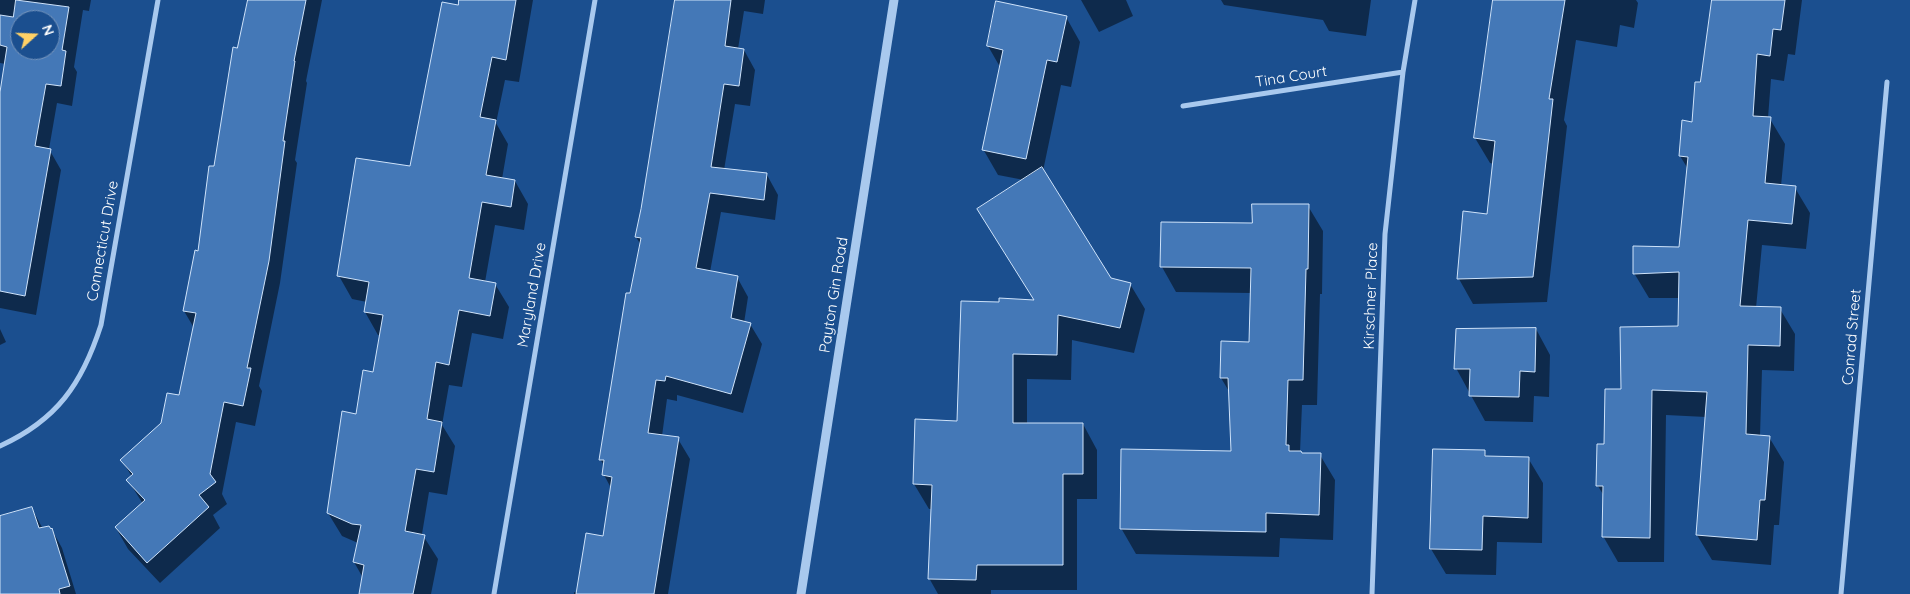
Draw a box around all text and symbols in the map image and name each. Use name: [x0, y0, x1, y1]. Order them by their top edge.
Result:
north arrow: [10, 10, 60, 60]
text: N: [38, 22, 58, 38]
street label: Tina Court: [1254, 62, 1328, 92]
street label: Connecticut Drive: [84, 179, 122, 303]
street label: Payton Gin Road: [816, 236, 852, 354]
street label: Maryland Drive: [514, 241, 550, 349]
street label: Kirschner Place: [1360, 242, 1382, 350]
street label: Conrad Street: [1839, 288, 1865, 386]

